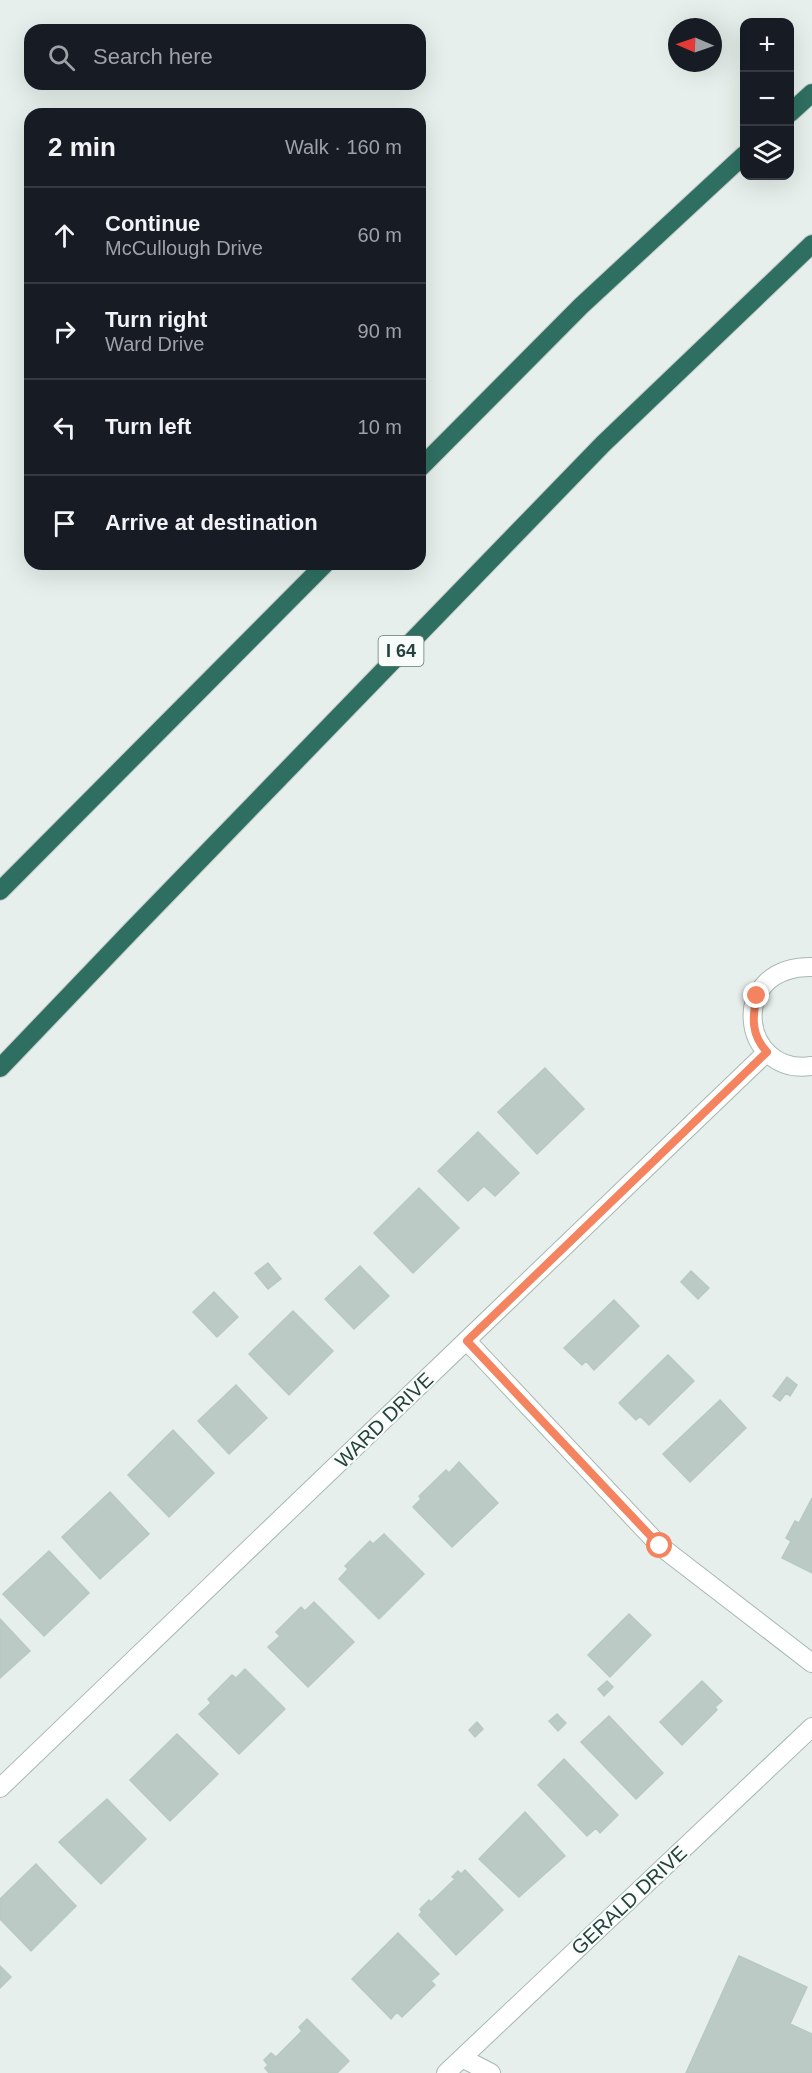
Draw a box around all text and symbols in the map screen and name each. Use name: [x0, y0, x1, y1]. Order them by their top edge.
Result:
north arrow: [668, 18, 722, 72]
map controls: [740, 18, 794, 180]
button: +: [740, 18, 794, 72]
search box: [24, 24, 426, 90]
icon: search: [45, 41, 78, 74]
text: Search here: [93, 44, 213, 69]
button: −: [740, 72, 794, 126]
button: layers: [740, 126, 794, 180]
text: 2 min: [48, 132, 116, 162]
text: Walk · 160 m: [285, 136, 402, 158]
text: Continue: [105, 211, 200, 236]
icon: ahead: [48, 219, 81, 252]
text: 60 m: [358, 224, 402, 246]
text: McCullough Drive: [105, 237, 263, 259]
text: Turn right: [105, 307, 207, 332]
icon: right: [48, 315, 81, 348]
text: 90 m: [358, 320, 402, 342]
text: Ward Drive: [105, 333, 204, 355]
icon: left: [48, 411, 81, 444]
text: Turn left: [105, 414, 191, 439]
text: 10 m: [358, 416, 402, 438]
icon: arrive: [48, 507, 81, 540]
text: Arrive at destination: [105, 510, 318, 535]
road number: I 64: [378, 636, 424, 666]
route end: [743, 982, 769, 1008]
street label: WARD DRIVE: [331, 1368, 437, 1472]
route start: [646, 1532, 672, 1558]
street label: GERALD DRIVE: [567, 1841, 691, 1959]

